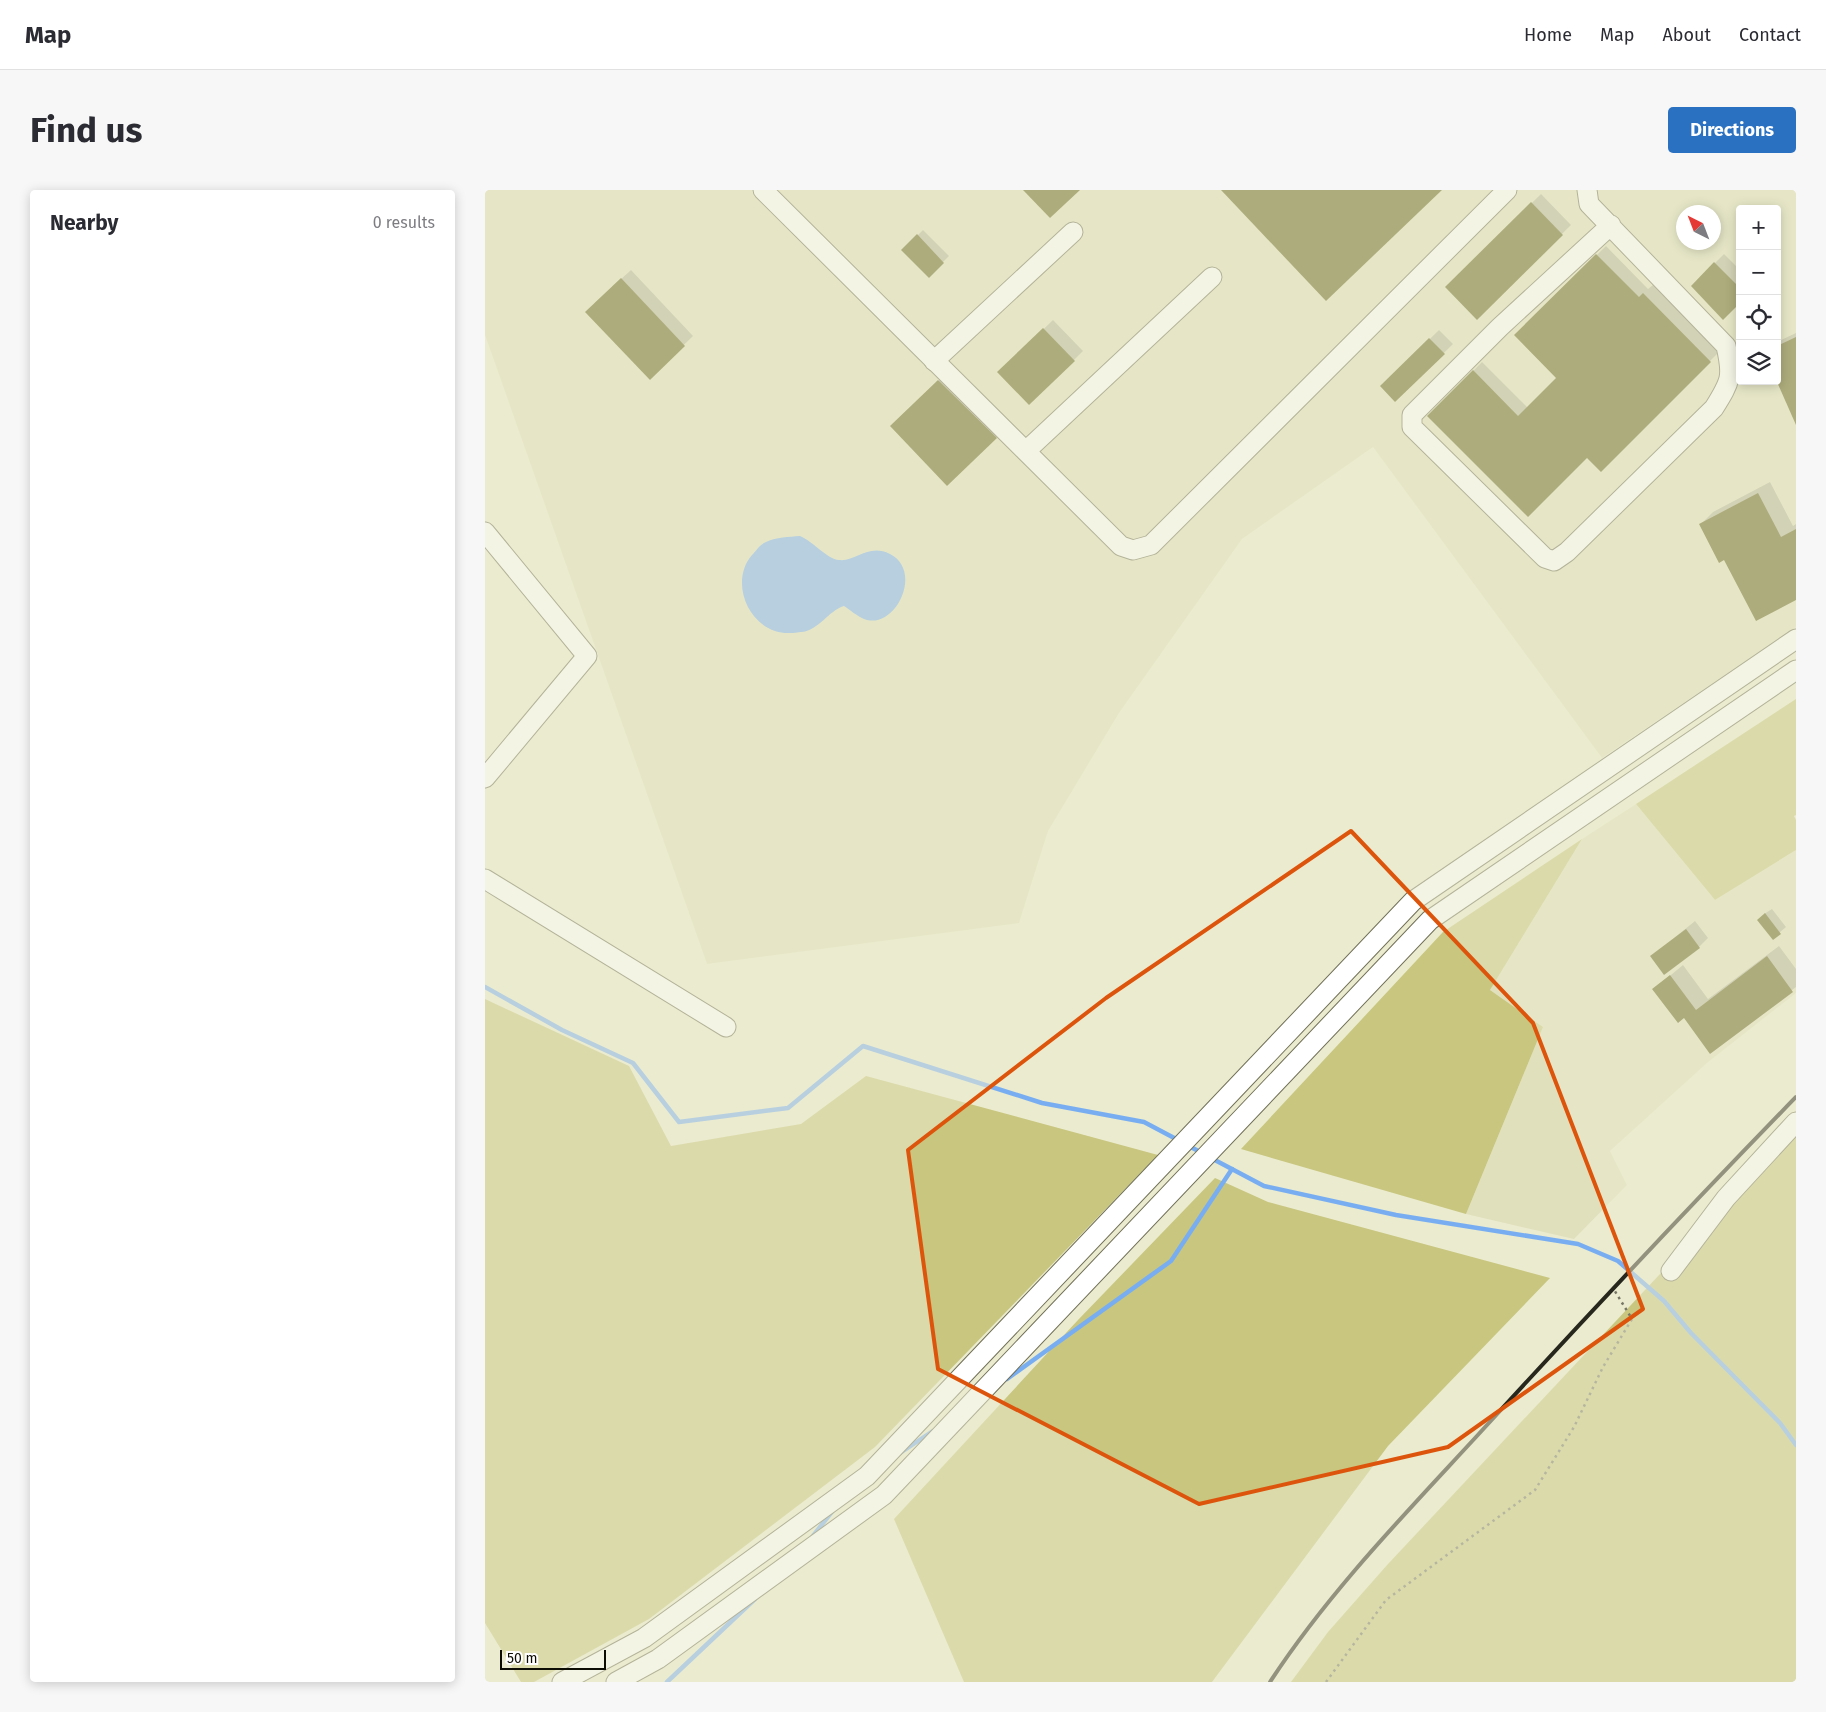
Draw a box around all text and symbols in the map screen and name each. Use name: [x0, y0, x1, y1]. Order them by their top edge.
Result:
text: Map: [25, 21, 71, 49]
text: Home: [1524, 24, 1572, 46]
text: Map: [1600, 24, 1634, 46]
text: About: [1662, 24, 1711, 46]
text: Contact: [1739, 24, 1801, 46]
button: Directions: [1668, 107, 1796, 153]
text: Find us: [30, 109, 142, 151]
north arrow: [1676, 205, 1721, 250]
map controls: [1736, 205, 1781, 385]
button: +: [1736, 205, 1781, 250]
text: Nearby: [50, 210, 118, 236]
text: 0 results: [373, 213, 435, 232]
button: −: [1736, 250, 1781, 295]
button: locate: [1736, 295, 1781, 340]
button: layers: [1736, 340, 1781, 385]
scale bar: [500, 1647, 606, 1670]
text: 50 m: [507, 1650, 538, 1667]

